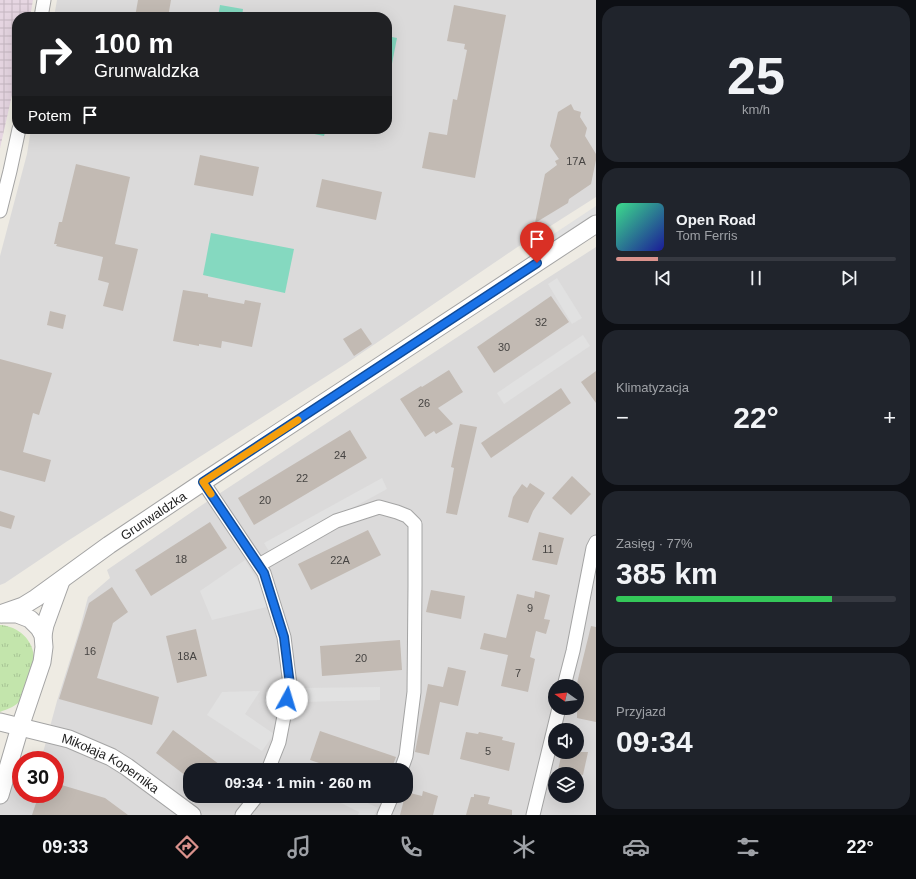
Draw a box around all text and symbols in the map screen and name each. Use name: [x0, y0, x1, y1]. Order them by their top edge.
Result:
icon: right: [28, 28, 80, 80]
text: 100 m: [94, 28, 173, 59]
text: 25: [727, 47, 785, 105]
text: Grunwaldzka: [94, 61, 199, 81]
text: km/h: [742, 102, 770, 117]
icon: arrive: [79, 104, 101, 126]
text: Potem: [28, 107, 71, 124]
house number: 17A: [566, 155, 586, 167]
text: Open Road: [676, 211, 756, 228]
pin: [520, 222, 554, 263]
icon: arrive: [526, 228, 548, 250]
text: Tom Ferris: [676, 228, 737, 243]
icon: previous: [652, 267, 674, 289]
icon: pause: [745, 267, 767, 289]
icon: next: [838, 267, 860, 289]
house number: 32: [535, 316, 547, 328]
house number: 30: [498, 341, 510, 353]
text: Klimatyzacja: [616, 380, 689, 395]
house number: 26: [418, 397, 430, 409]
text: 22°: [733, 401, 779, 434]
text: −: [616, 405, 629, 430]
text: +: [883, 405, 896, 430]
house number: 24: [334, 449, 346, 461]
house number: 22: [296, 472, 308, 484]
street label: Grunwaldzka: [117, 488, 190, 543]
house number: 20: [259, 494, 271, 506]
text: Zasięg · 77%: [616, 536, 693, 551]
house number: 11: [542, 543, 554, 555]
house number: 18: [175, 553, 187, 565]
house number: 22A: [330, 554, 350, 566]
text: 385 km: [616, 557, 718, 590]
house number: 9: [527, 602, 533, 614]
house number: 16: [84, 645, 96, 657]
house number: 18A: [177, 650, 197, 662]
house number: 20: [355, 652, 367, 664]
house number: 7: [515, 667, 521, 679]
position arrow: [266, 678, 308, 720]
north arrow: [548, 679, 584, 715]
map controls: [548, 679, 584, 803]
text: Przyjazd: [616, 704, 666, 719]
button: sound: [548, 723, 584, 759]
text: 09:34: [616, 725, 693, 758]
street label: Mikołaja Kopernika: [60, 730, 163, 796]
house number: 5: [485, 745, 491, 757]
speed limit sign: 30: [12, 751, 64, 803]
button: layers: [548, 767, 584, 803]
text: 09:34 · 1 min · 260 m: [225, 774, 371, 791]
icon: directions: [173, 833, 201, 861]
icon: music: [285, 833, 313, 861]
icon: phone: [397, 833, 425, 861]
icon: climate: [510, 833, 538, 861]
icon: car: [622, 833, 650, 861]
icon: filters: [734, 833, 762, 861]
text: 09:33: [42, 837, 88, 857]
text: 22°: [847, 837, 874, 857]

